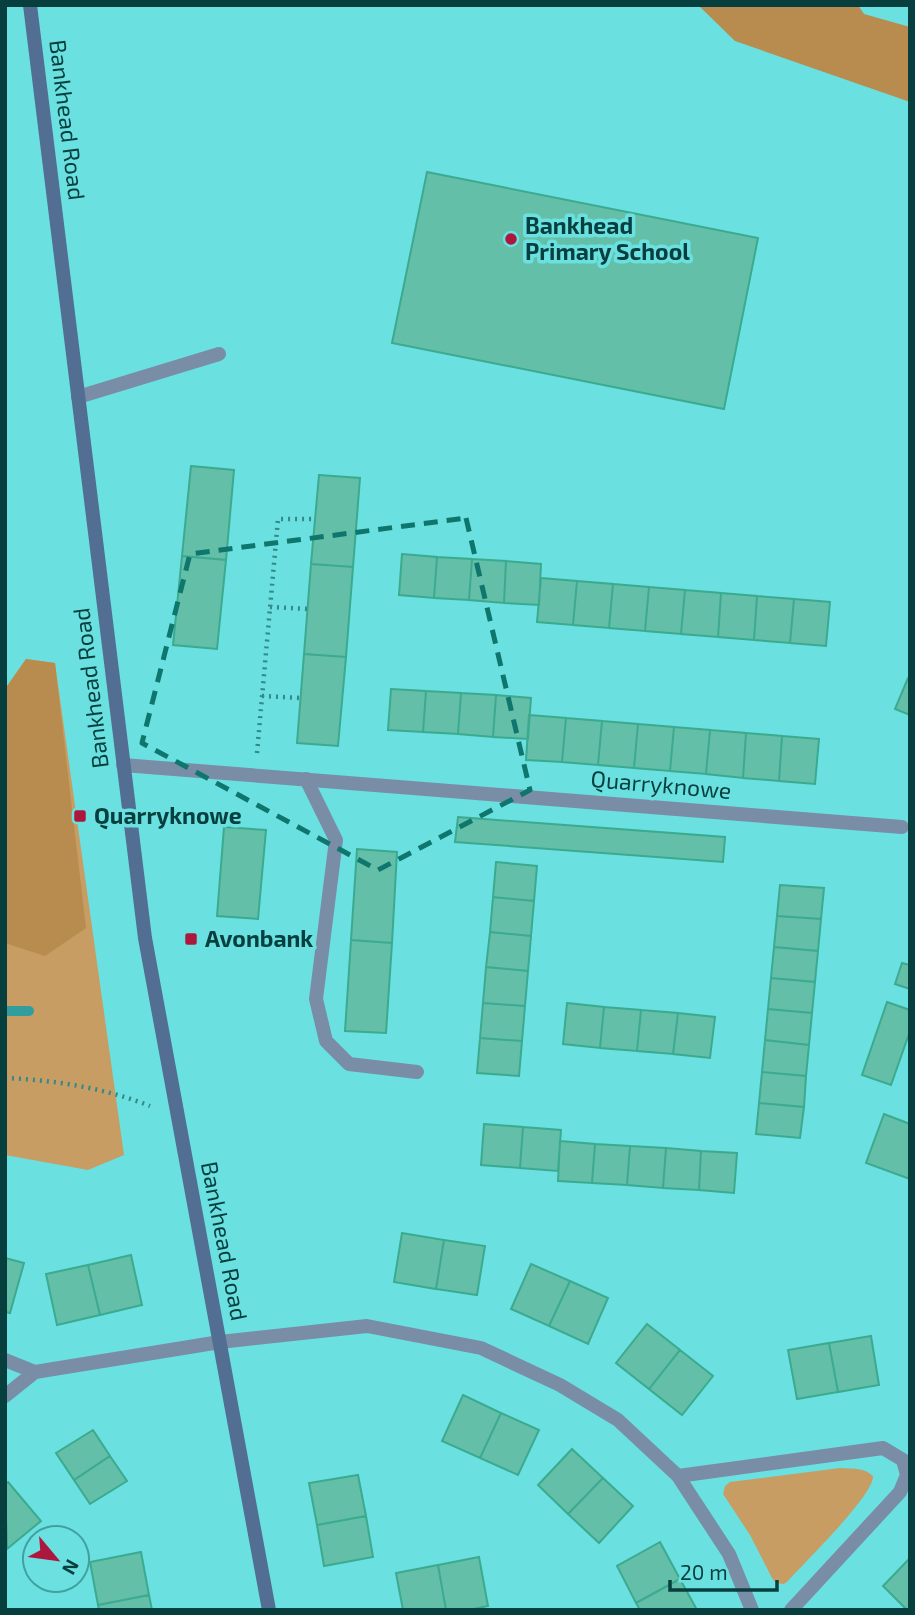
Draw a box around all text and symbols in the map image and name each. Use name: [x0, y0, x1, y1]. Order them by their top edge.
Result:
street label: Bankhead Road: [44, 38, 92, 202]
place label: Bankhead Primary School: [525, 211, 690, 265]
marker: Bankhead Primary School: [503, 231, 519, 247]
street label: Bankhead Road: [66, 606, 114, 770]
street label: Quarryknowe: [590, 764, 733, 804]
place label: Quarryknowe: [94, 801, 242, 830]
marker: Quarryknowe: [72, 808, 88, 824]
place label: Avonbank: [205, 924, 313, 952]
marker: Avonbank: [183, 931, 199, 947]
street label: Bankhead Road: [196, 1159, 254, 1323]
north arrow: [21, 1524, 91, 1594]
scale bar: [670, 1548, 777, 1592]
text: N: [58, 1556, 85, 1579]
text: 20 m: [680, 1559, 728, 1584]

